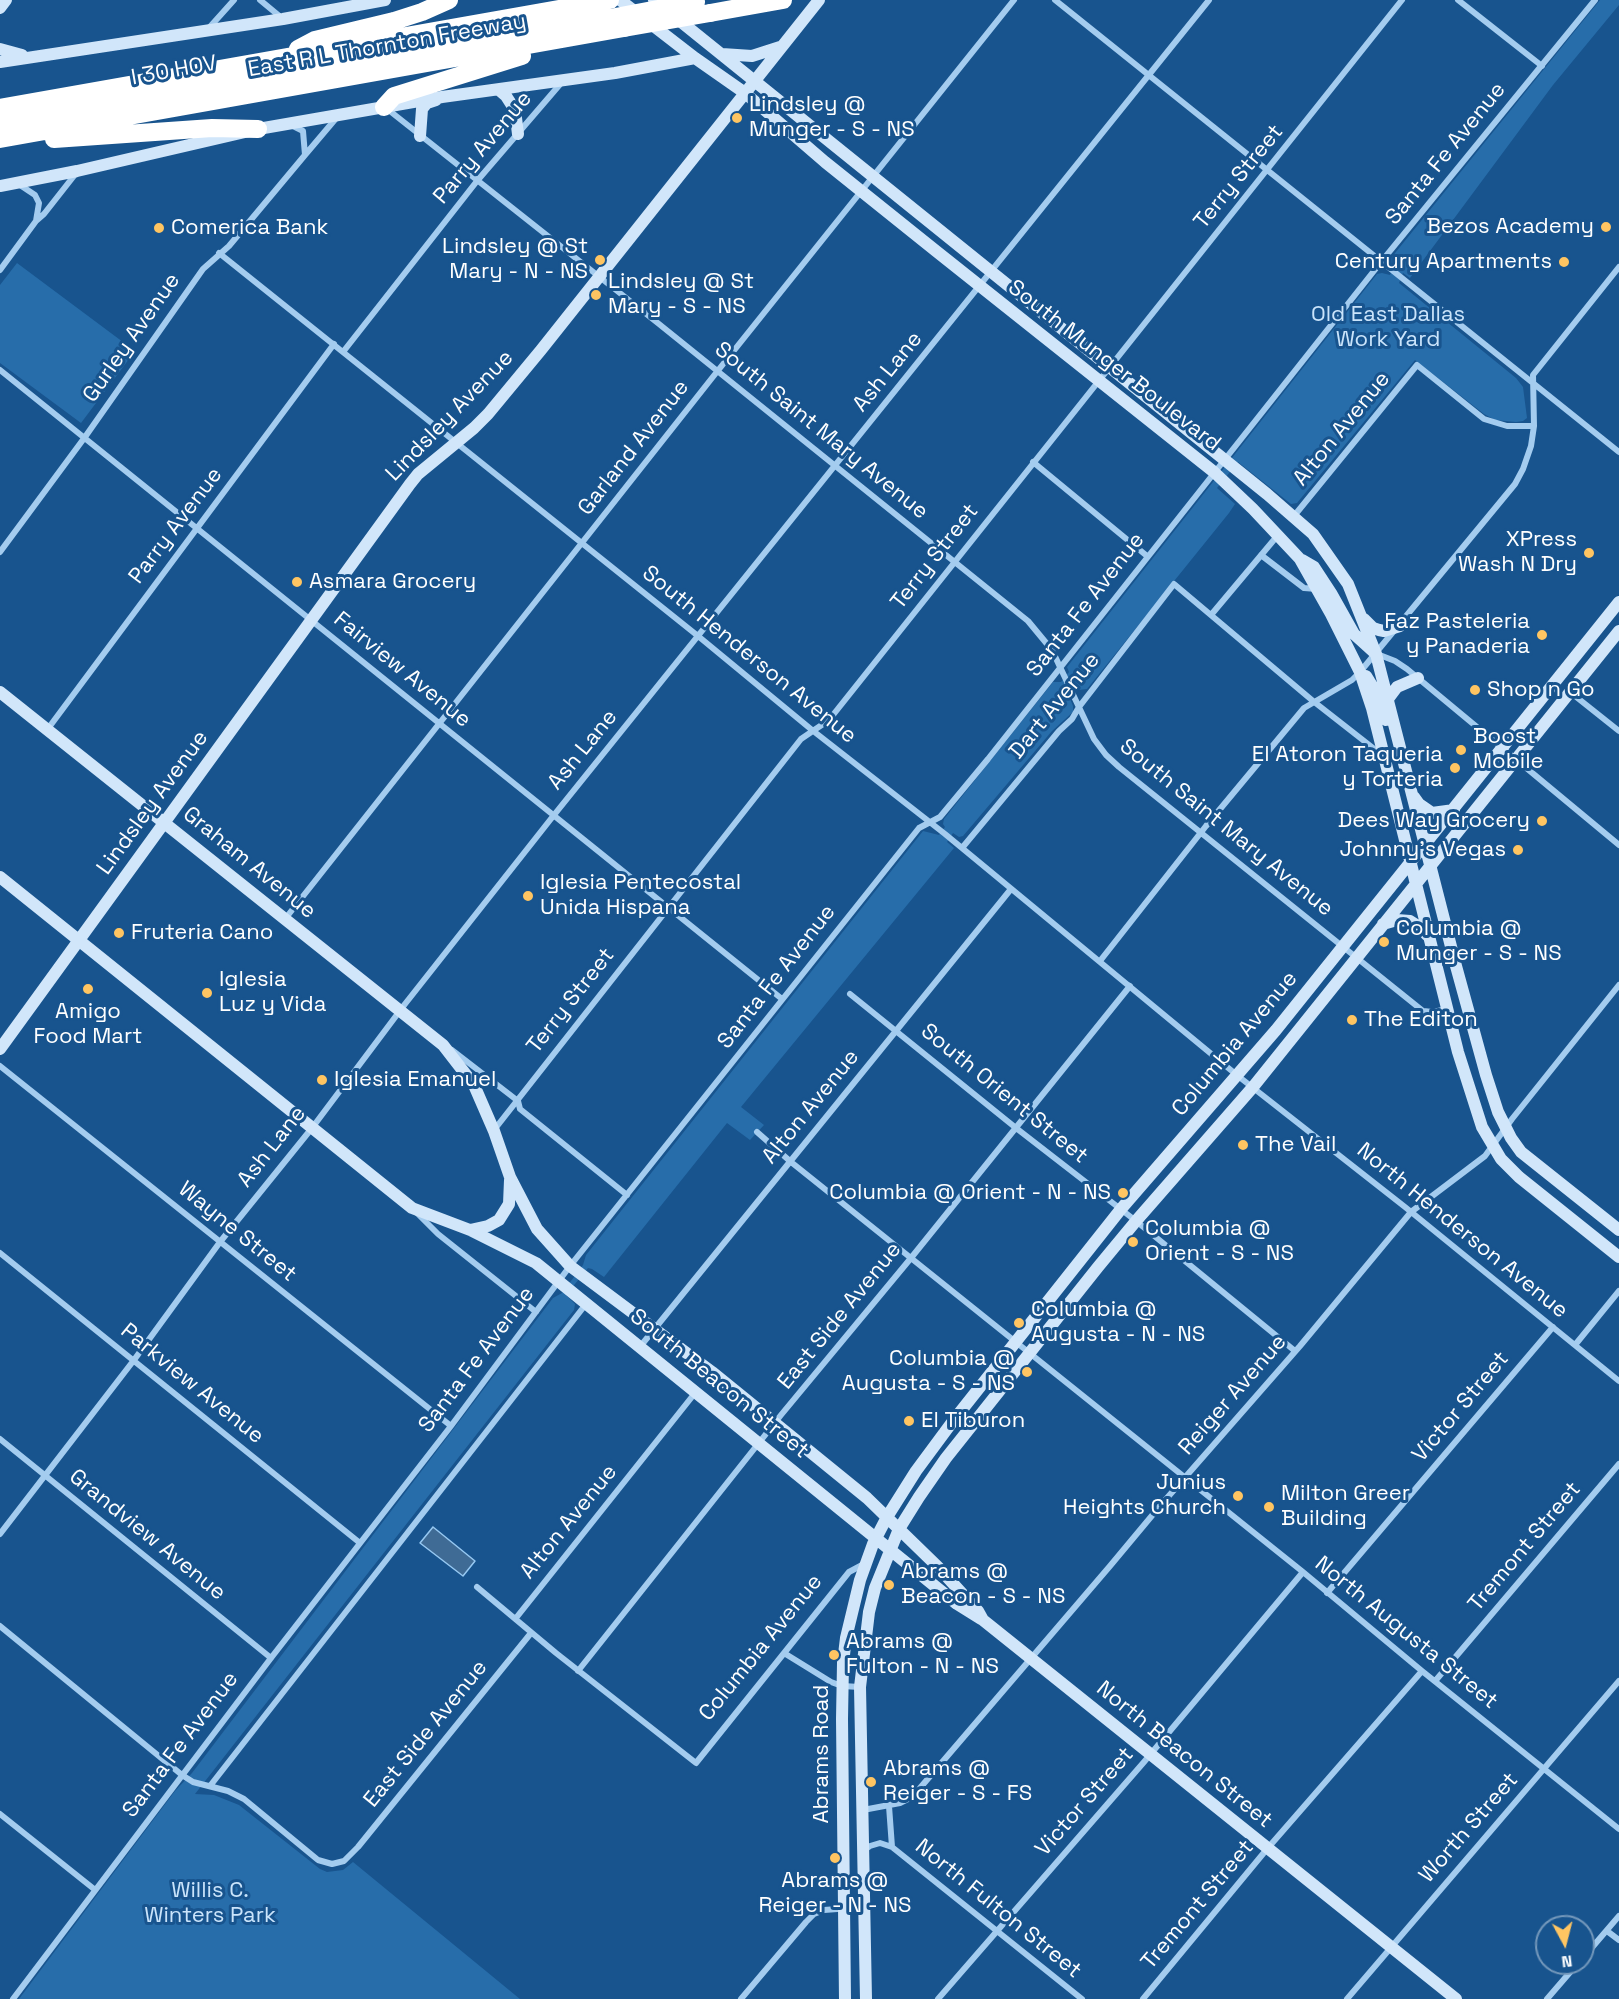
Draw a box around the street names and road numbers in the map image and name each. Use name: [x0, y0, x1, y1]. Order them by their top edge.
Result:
street label: East R L Thornton Freeway: [246, 9, 528, 83]
street label: I 30 HOV: [129, 50, 219, 92]
street label: Santa Fe Avenue: [1380, 77, 1512, 231]
street label: Parry Avenue: [428, 86, 538, 210]
street label: Terry Street: [1189, 119, 1289, 235]
street label: Gurley Avenue: [78, 268, 186, 408]
street label: South Munger Boulevard: [1002, 275, 1226, 457]
street label: Ash Lane: [848, 326, 928, 418]
street label: South Saint Mary Avenue: [709, 337, 933, 525]
street label: Lindsley Avenue: [381, 345, 519, 487]
street label: Alton Avenue: [1288, 367, 1396, 491]
street label: Garland Avenue: [573, 375, 695, 521]
street label: Parry Avenue: [124, 463, 228, 589]
street label: Terry Street: [886, 499, 984, 615]
street label: Santa Fe Avenue: [1021, 528, 1151, 682]
street label: South Henderson Avenue: [637, 560, 861, 750]
street label: Fairview Avenue: [328, 607, 476, 733]
street label: Dart Avenue: [1004, 648, 1106, 764]
street label: Ash Lane: [543, 704, 623, 796]
street label: Lindsley Avenue: [92, 726, 214, 880]
street label: South Saint Mary Avenue: [1114, 734, 1338, 922]
street label: Graham Avenue: [177, 801, 321, 925]
street label: Santa Fe Avenue: [712, 900, 842, 1054]
street label: Terry Street: [522, 943, 620, 1059]
street label: Columbia Avenue: [1167, 966, 1303, 1122]
street label: South Orient Street: [915, 1018, 1093, 1170]
street label: Alton Avenue: [757, 1045, 865, 1169]
street label: Ash Lane: [232, 1101, 312, 1193]
street label: North Henderson Avenue: [1351, 1138, 1573, 1324]
street label: Wayne Street: [173, 1176, 301, 1288]
street label: East Side Avenue: [773, 1237, 907, 1395]
street label: Santa Fe Avenue: [414, 1282, 540, 1438]
street label: South Beacon Street: [624, 1304, 814, 1464]
street label: Parkview Avenue: [115, 1318, 269, 1450]
street label: Reiger Avenue: [1173, 1329, 1293, 1461]
street label: Victor Street: [1407, 1346, 1515, 1468]
street label: Alton Avenue: [515, 1460, 623, 1584]
street label: Grandview Avenue: [63, 1464, 231, 1606]
street label: Tremont Street: [1463, 1477, 1587, 1617]
street label: North Augusta Street: [1309, 1551, 1503, 1715]
street label: Columbia Avenue: [694, 1569, 828, 1727]
street label: East Side Avenue: [359, 1655, 493, 1813]
street label: Santa Fe Avenue: [118, 1667, 244, 1823]
street label: North Beacon Street: [1091, 1676, 1277, 1834]
street label: Abrams Road: [809, 1685, 835, 1823]
street label: Victor Street: [1030, 1742, 1140, 1862]
street label: Worth Street: [1414, 1768, 1524, 1888]
street label: North Fulton Street: [910, 1834, 1086, 1984]
street label: Tremont Street: [1136, 1835, 1260, 1975]

